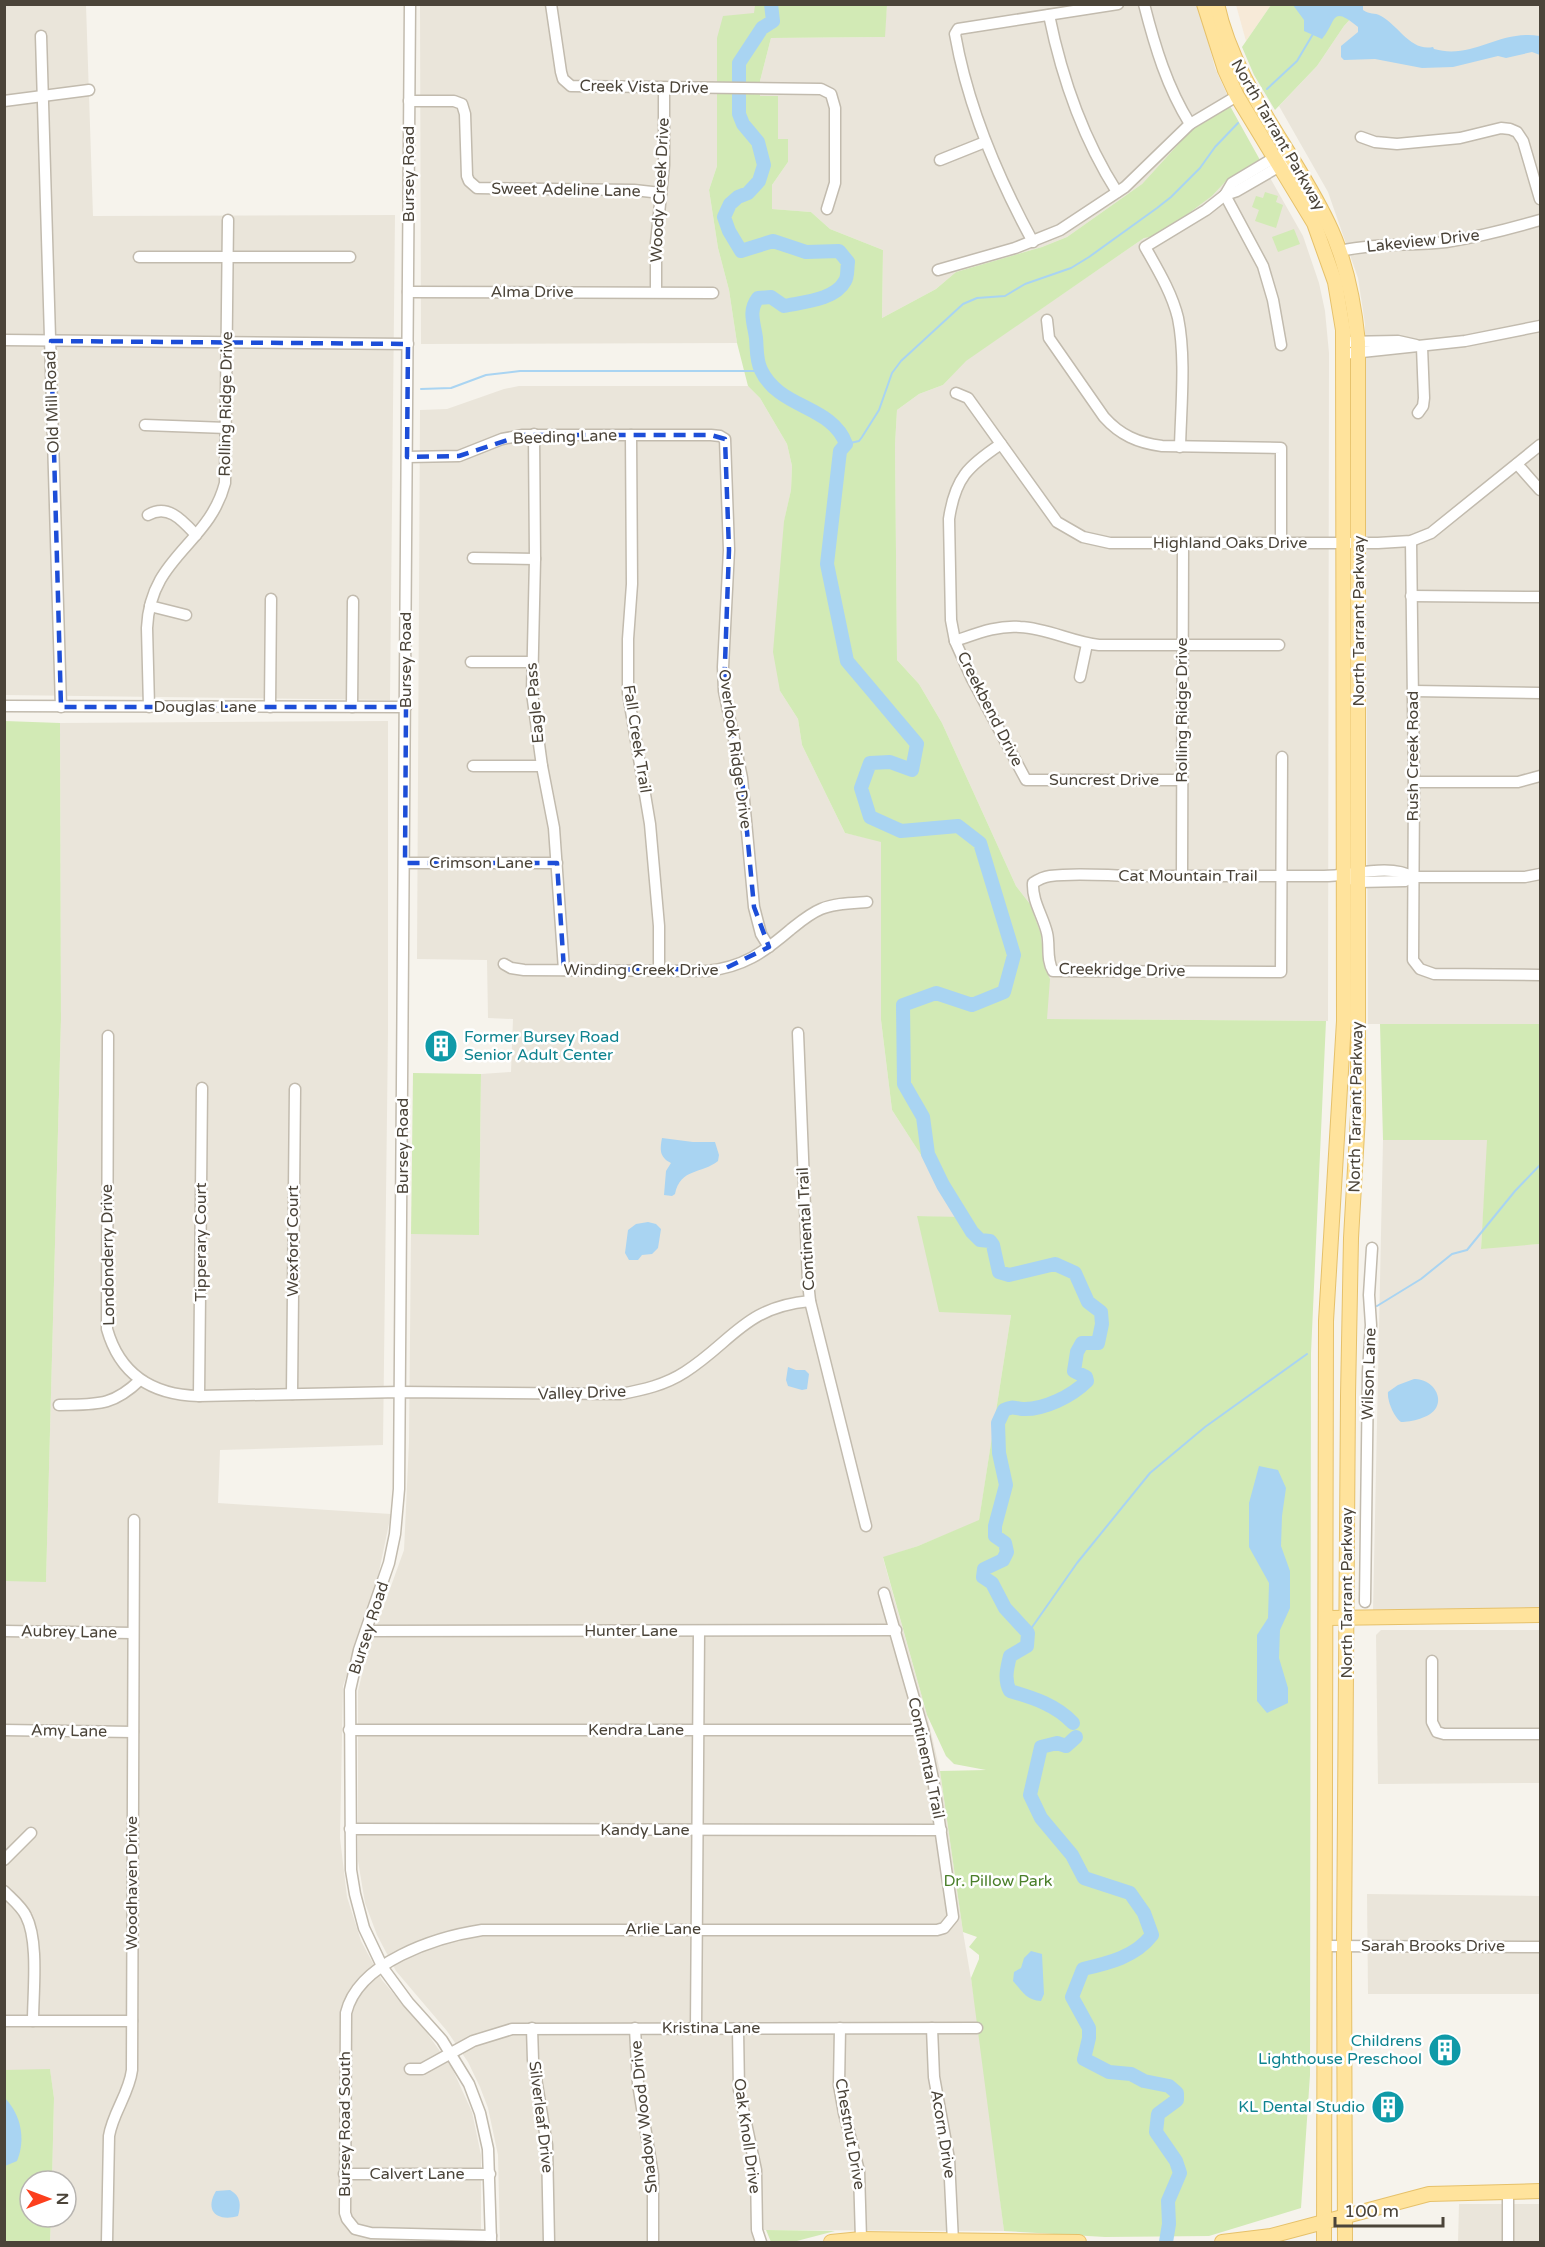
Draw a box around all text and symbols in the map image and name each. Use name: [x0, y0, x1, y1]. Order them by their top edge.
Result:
street label: North Tarrant Parkway: [1227, 56, 1330, 214]
street label: Creek Vista Drive: [579, 76, 709, 98]
street label: Woody Creek Drive: [646, 117, 674, 263]
street label: Bursey Road: [399, 126, 419, 222]
street label: Sweet Adeline Lane: [491, 179, 641, 201]
street label: Lakeview Drive: [1366, 225, 1480, 257]
street label: Alma Drive: [490, 282, 574, 302]
street label: Rolling Ridge Drive: [215, 331, 237, 477]
street label: Old Mill Road: [40, 350, 64, 454]
street label: Beeding Lane: [513, 425, 617, 449]
street label: Highland Oaks Drive: [1153, 533, 1307, 553]
street label: North Tarrant Parkway: [1349, 535, 1369, 707]
street label: Bursey Road: [396, 612, 416, 708]
street label: Rolling Ridge Drive: [1172, 637, 1192, 783]
street label: Creekbend Drive: [952, 648, 1028, 770]
street label: Eagle Pass: [522, 662, 548, 744]
street label: Overlook Ridge Drive: [714, 668, 756, 830]
street label: Fall Creek Trail: [619, 683, 655, 795]
street label: Rush Creek Road: [1403, 691, 1423, 821]
street label: Douglas Lane: [153, 697, 257, 717]
street label: Suncrest Drive: [1049, 770, 1159, 790]
street label: Crimson Lane: [429, 853, 533, 873]
street label: Cat Mountain Trail: [1118, 866, 1258, 886]
street label: Creekridge Drive: [1059, 959, 1185, 981]
street label: Winding Creek Drive: [563, 960, 719, 980]
street label: North Tarrant Parkway: [1345, 1021, 1367, 1193]
place label: Former Bursey Road Senior Adult Center: [464, 1027, 619, 1065]
building icon: Former Bursey Road Senior Adult Center: [423, 1028, 459, 1064]
street label: Bursey Road: [393, 1098, 413, 1194]
street label: Continental Trail: [793, 1167, 819, 1291]
street label: Tipperary Court: [191, 1182, 211, 1302]
street label: Londonderry Drive: [97, 1184, 119, 1326]
street label: Wexford Court: [283, 1185, 303, 1297]
street label: Wilson Lane: [1357, 1328, 1381, 1420]
street label: Valley Drive: [538, 1381, 626, 1405]
street label: North Tarrant Parkway: [1337, 1507, 1357, 1679]
street label: Bursey Road: [345, 1579, 393, 1677]
street label: Aubrey Lane: [21, 1621, 117, 1643]
street label: Hunter Lane: [584, 1621, 678, 1641]
street label: Continental Trail: [903, 1695, 949, 1821]
street label: Amy Lane: [31, 1720, 107, 1742]
street label: Kendra Lane: [588, 1720, 684, 1740]
street label: Woodhaven Drive: [122, 1816, 142, 1950]
street label: Kandy Lane: [600, 1820, 690, 1840]
park label: Dr. Pillow Park: [943, 1871, 1053, 1891]
street label: Arlie Lane: [625, 1919, 701, 1939]
street label: Sarah Brooks Drive: [1361, 1936, 1505, 1956]
street label: Kristina Lane: [662, 2018, 760, 2038]
place label: Childrens Lighthouse Preschool: [1258, 2031, 1422, 2069]
building icon: Childrens Lighthouse Preschool: [1427, 2032, 1463, 2068]
street label: Shadow Wood Drive: [626, 2040, 662, 2194]
street label: Bursey Road South: [335, 2051, 355, 2197]
street label: Silverleaf Drive: [524, 2060, 558, 2174]
street label: Oak Knoll Drive: [729, 2077, 765, 2195]
street label: Chestnut Drive: [830, 2077, 870, 2191]
street label: Acorn Drive: [926, 2088, 960, 2180]
building icon: KL Dental Studio: [1370, 2089, 1406, 2125]
place label: KL Dental Studio: [1238, 2097, 1365, 2117]
street label: Calvert Lane: [370, 2164, 464, 2184]
north arrow: [18, 2169, 78, 2229]
scale bar: [1335, 2190, 1443, 2228]
text: N: [52, 2193, 72, 2205]
text: 100 m: [1344, 2200, 1399, 2222]

